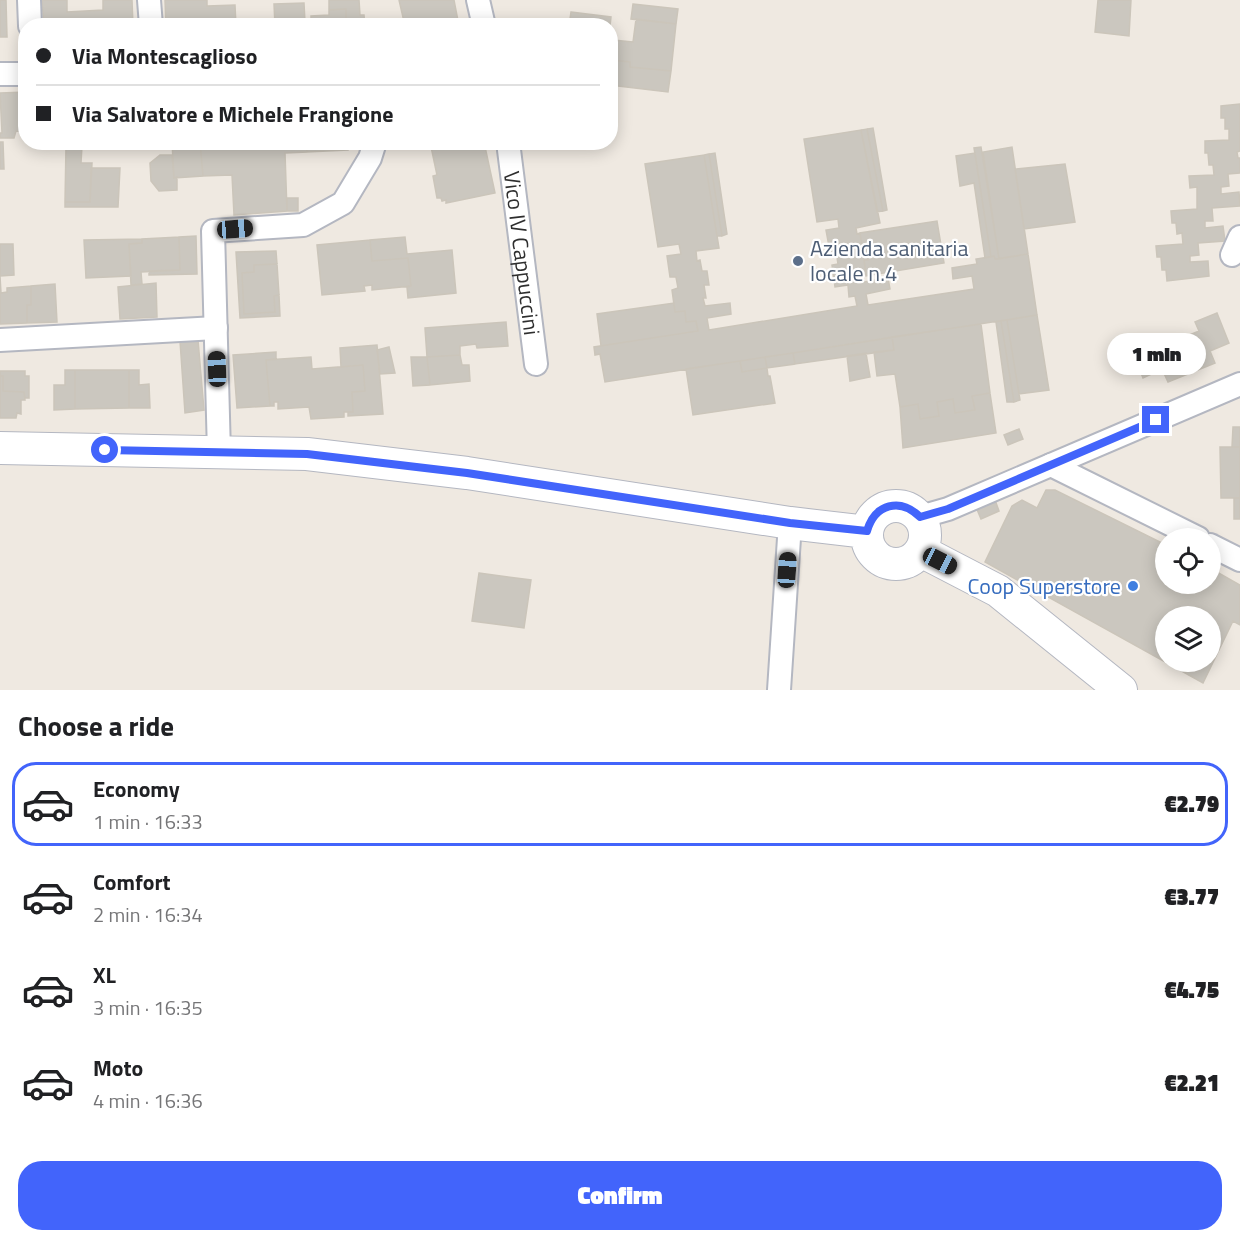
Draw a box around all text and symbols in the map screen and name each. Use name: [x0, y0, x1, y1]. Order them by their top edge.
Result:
text: Via Montescaglioso: [72, 39, 257, 73]
text: Via Salvatore e Michele Frangione: [72, 97, 393, 131]
street label: Vico IV Cappuccini: [495, 169, 549, 337]
car: [216, 219, 254, 239]
place label: Azienda sanitaria locale n.4: [810, 231, 968, 290]
marker: Azienda sanitaria locale n.4: [791, 254, 805, 268]
callout: 1 min: [1106, 333, 1206, 375]
text: 1 min: [1132, 338, 1181, 369]
car: [207, 351, 227, 387]
route end: [1142, 406, 1169, 433]
route start: [91, 436, 118, 463]
map controls: [1155, 528, 1221, 672]
button: locate: [1155, 528, 1221, 594]
car: [920, 545, 960, 577]
car: [777, 551, 797, 589]
place label: Coop Superstore: [968, 569, 1121, 603]
marker: Coop Superstore: [1126, 579, 1140, 593]
button: layers: [1155, 606, 1221, 672]
text: Choose a ride: [18, 705, 174, 746]
text: Economy: [93, 772, 180, 806]
icon: car: [21, 777, 75, 831]
text: €2.79: [1164, 787, 1219, 821]
text: 1 min · 16:33: [93, 806, 203, 837]
text: Comfort: [93, 865, 171, 899]
icon: car: [21, 870, 75, 924]
text: €3.77: [1164, 880, 1219, 914]
text: 2 min · 16:34: [93, 899, 203, 930]
text: XL: [93, 958, 116, 992]
icon: car: [21, 963, 75, 1017]
text: €4.75: [1164, 973, 1219, 1007]
text: 3 min · 16:35: [93, 992, 203, 1023]
text: Moto: [93, 1051, 143, 1085]
icon: car: [21, 1056, 75, 1110]
text: €2.21: [1164, 1066, 1219, 1100]
text: 4 min · 16:36: [93, 1085, 203, 1116]
button: Confirm: [18, 1161, 1222, 1230]

